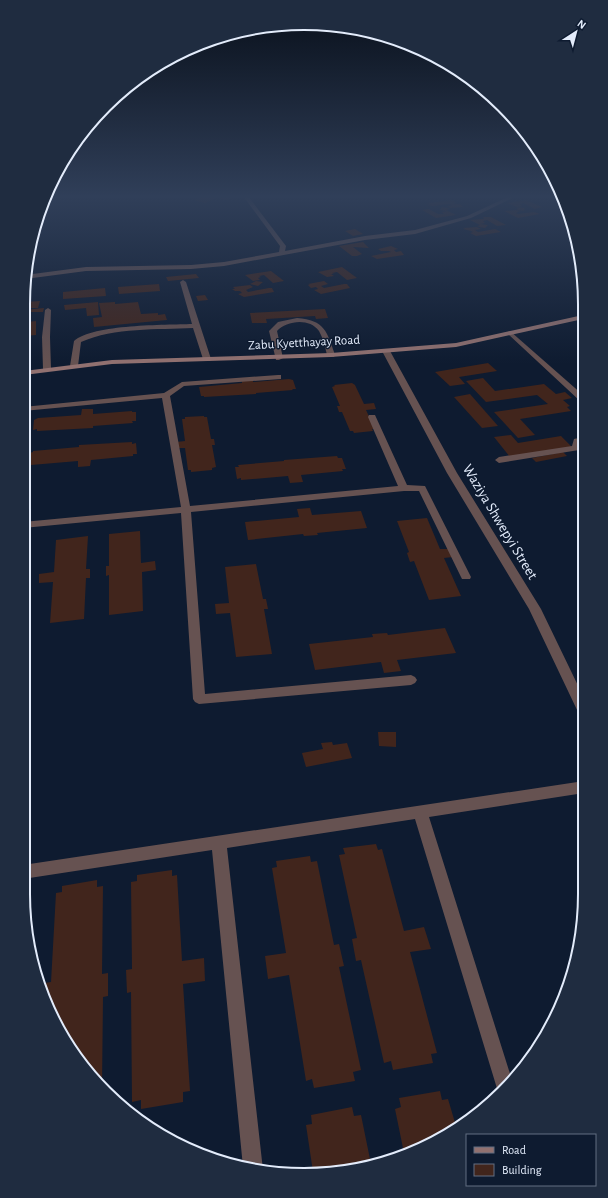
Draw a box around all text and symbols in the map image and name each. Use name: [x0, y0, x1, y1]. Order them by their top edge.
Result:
north arrow: [556, 12, 596, 52]
text: N: [575, 18, 588, 31]
street label: Zabu Kyetthayay Road: [248, 334, 361, 352]
street label: Waziya Shwepyi Street: [460, 462, 540, 582]
legend: [466, 1134, 596, 1186]
text: Road: [502, 1144, 526, 1156]
text: Building: [502, 1164, 542, 1176]

